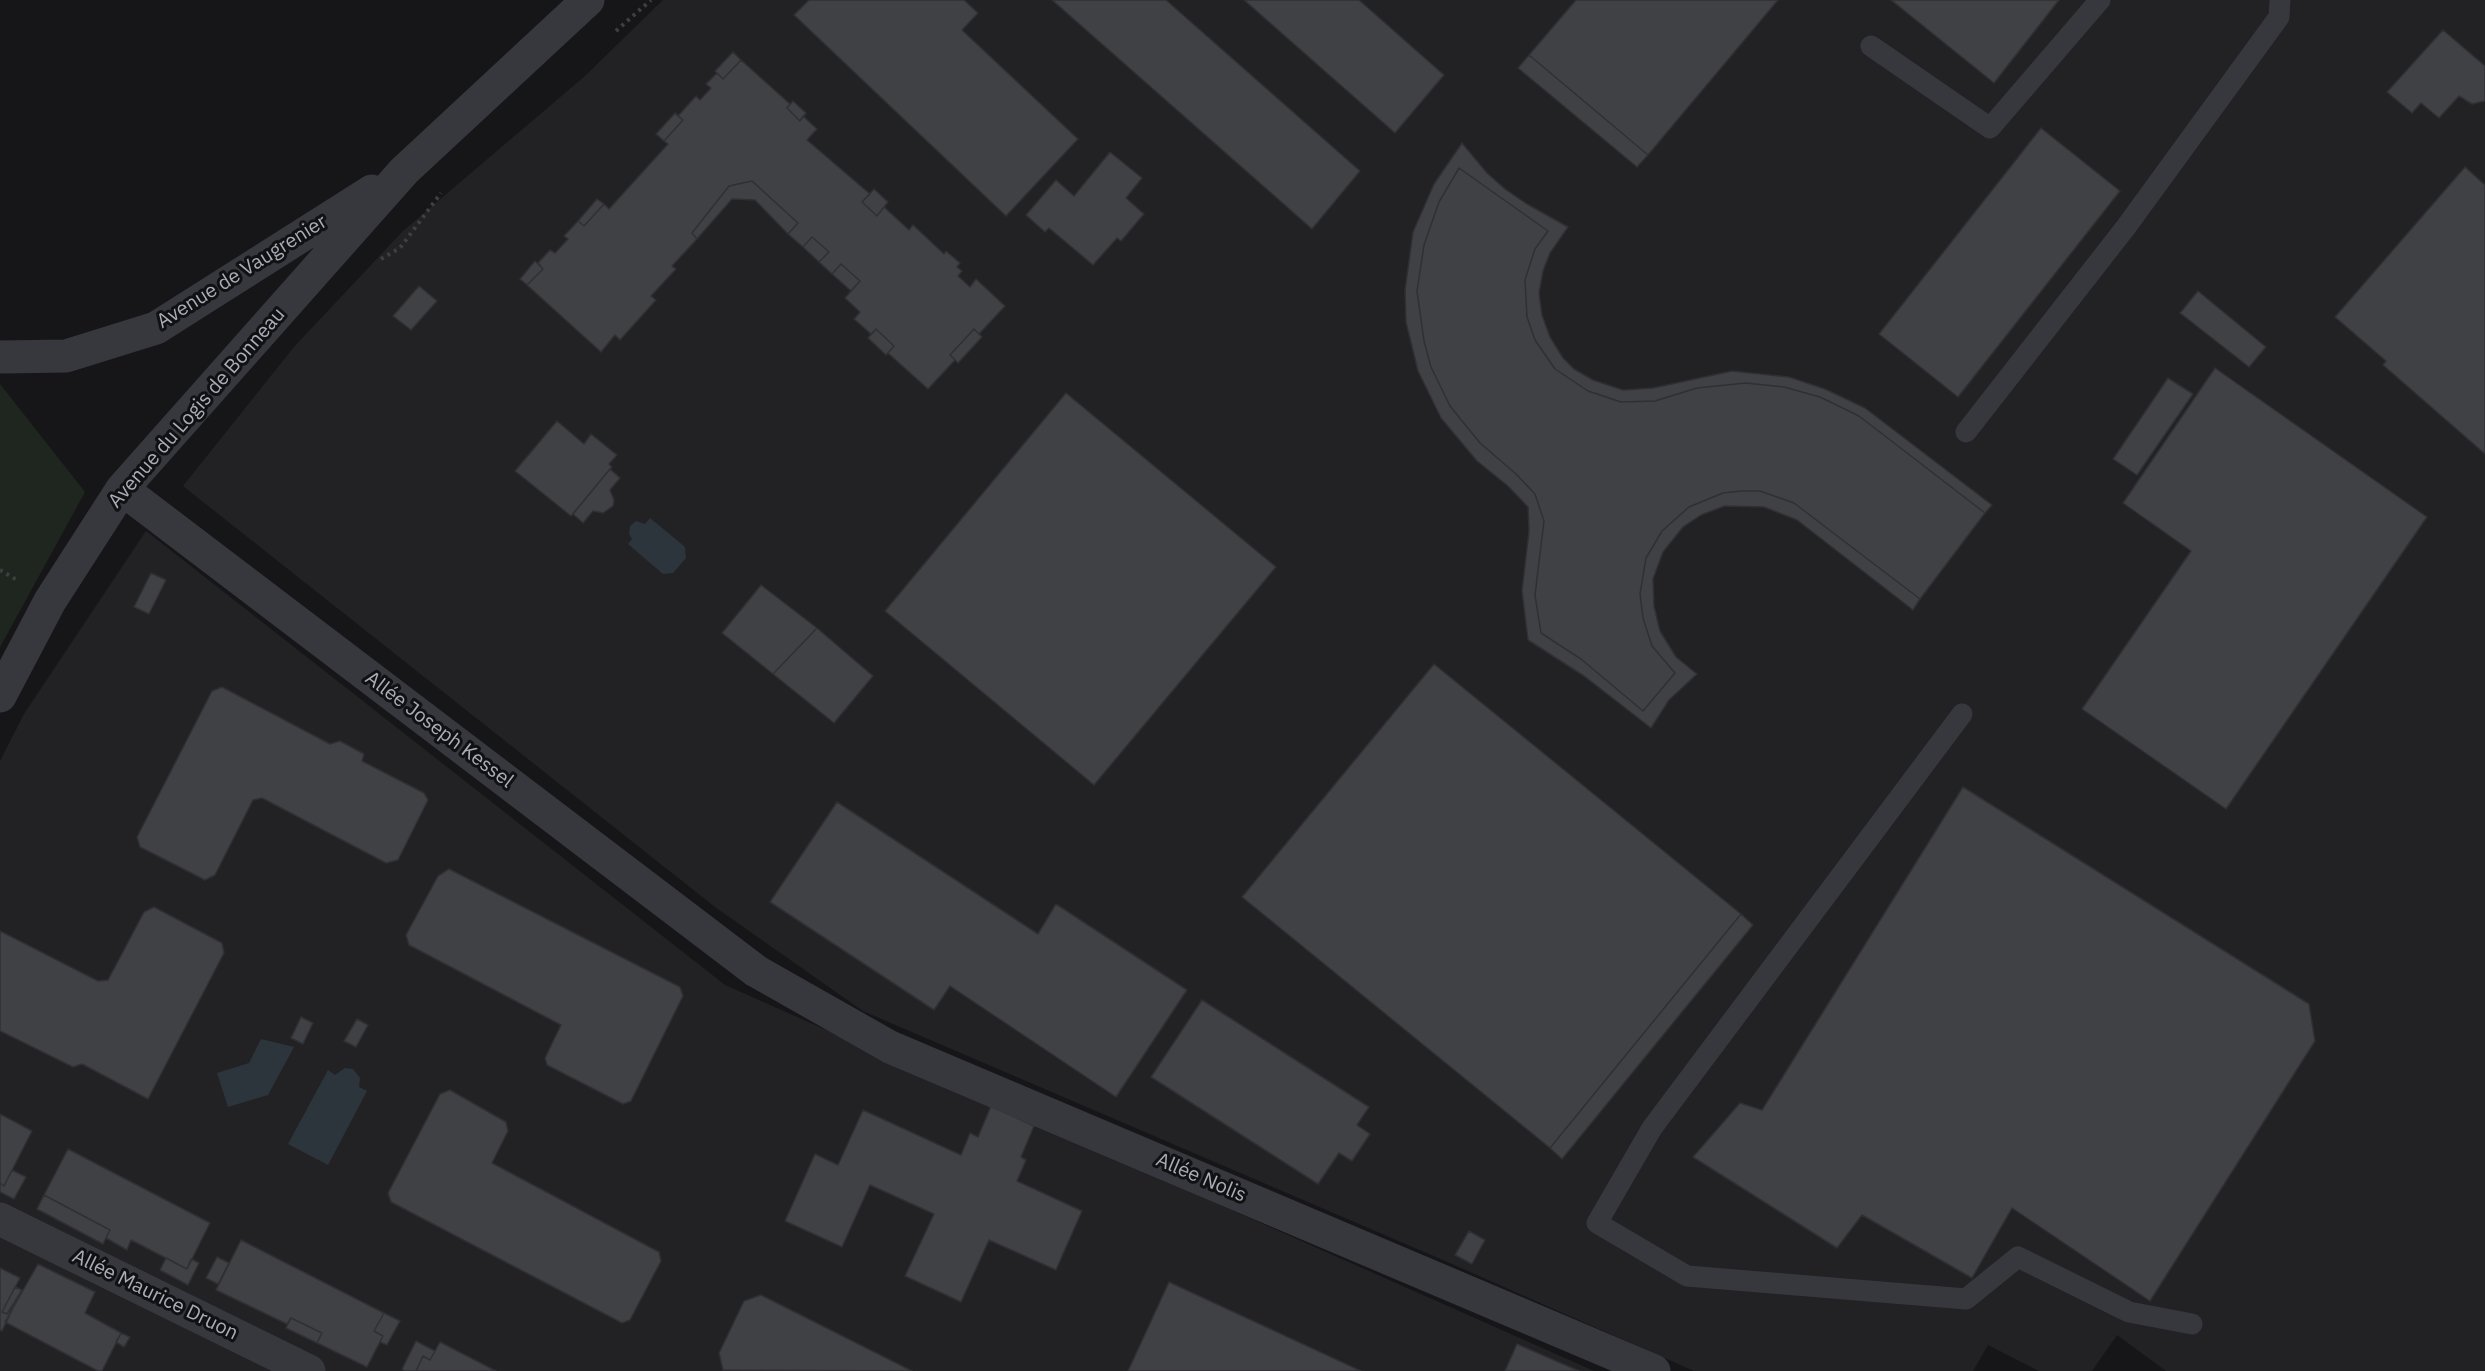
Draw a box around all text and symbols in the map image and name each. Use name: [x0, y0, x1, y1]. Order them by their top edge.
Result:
street label: Avenue de Vaugrenier: [153, 210, 331, 334]
street label: Avenue du Logis de Bonneau: [103, 303, 291, 513]
street label: Allée Joseph Kessel: [360, 667, 518, 793]
street label: Allée Nolis: [1152, 1148, 1250, 1208]
street label: Allée Maurice Druon: [68, 1244, 242, 1346]

